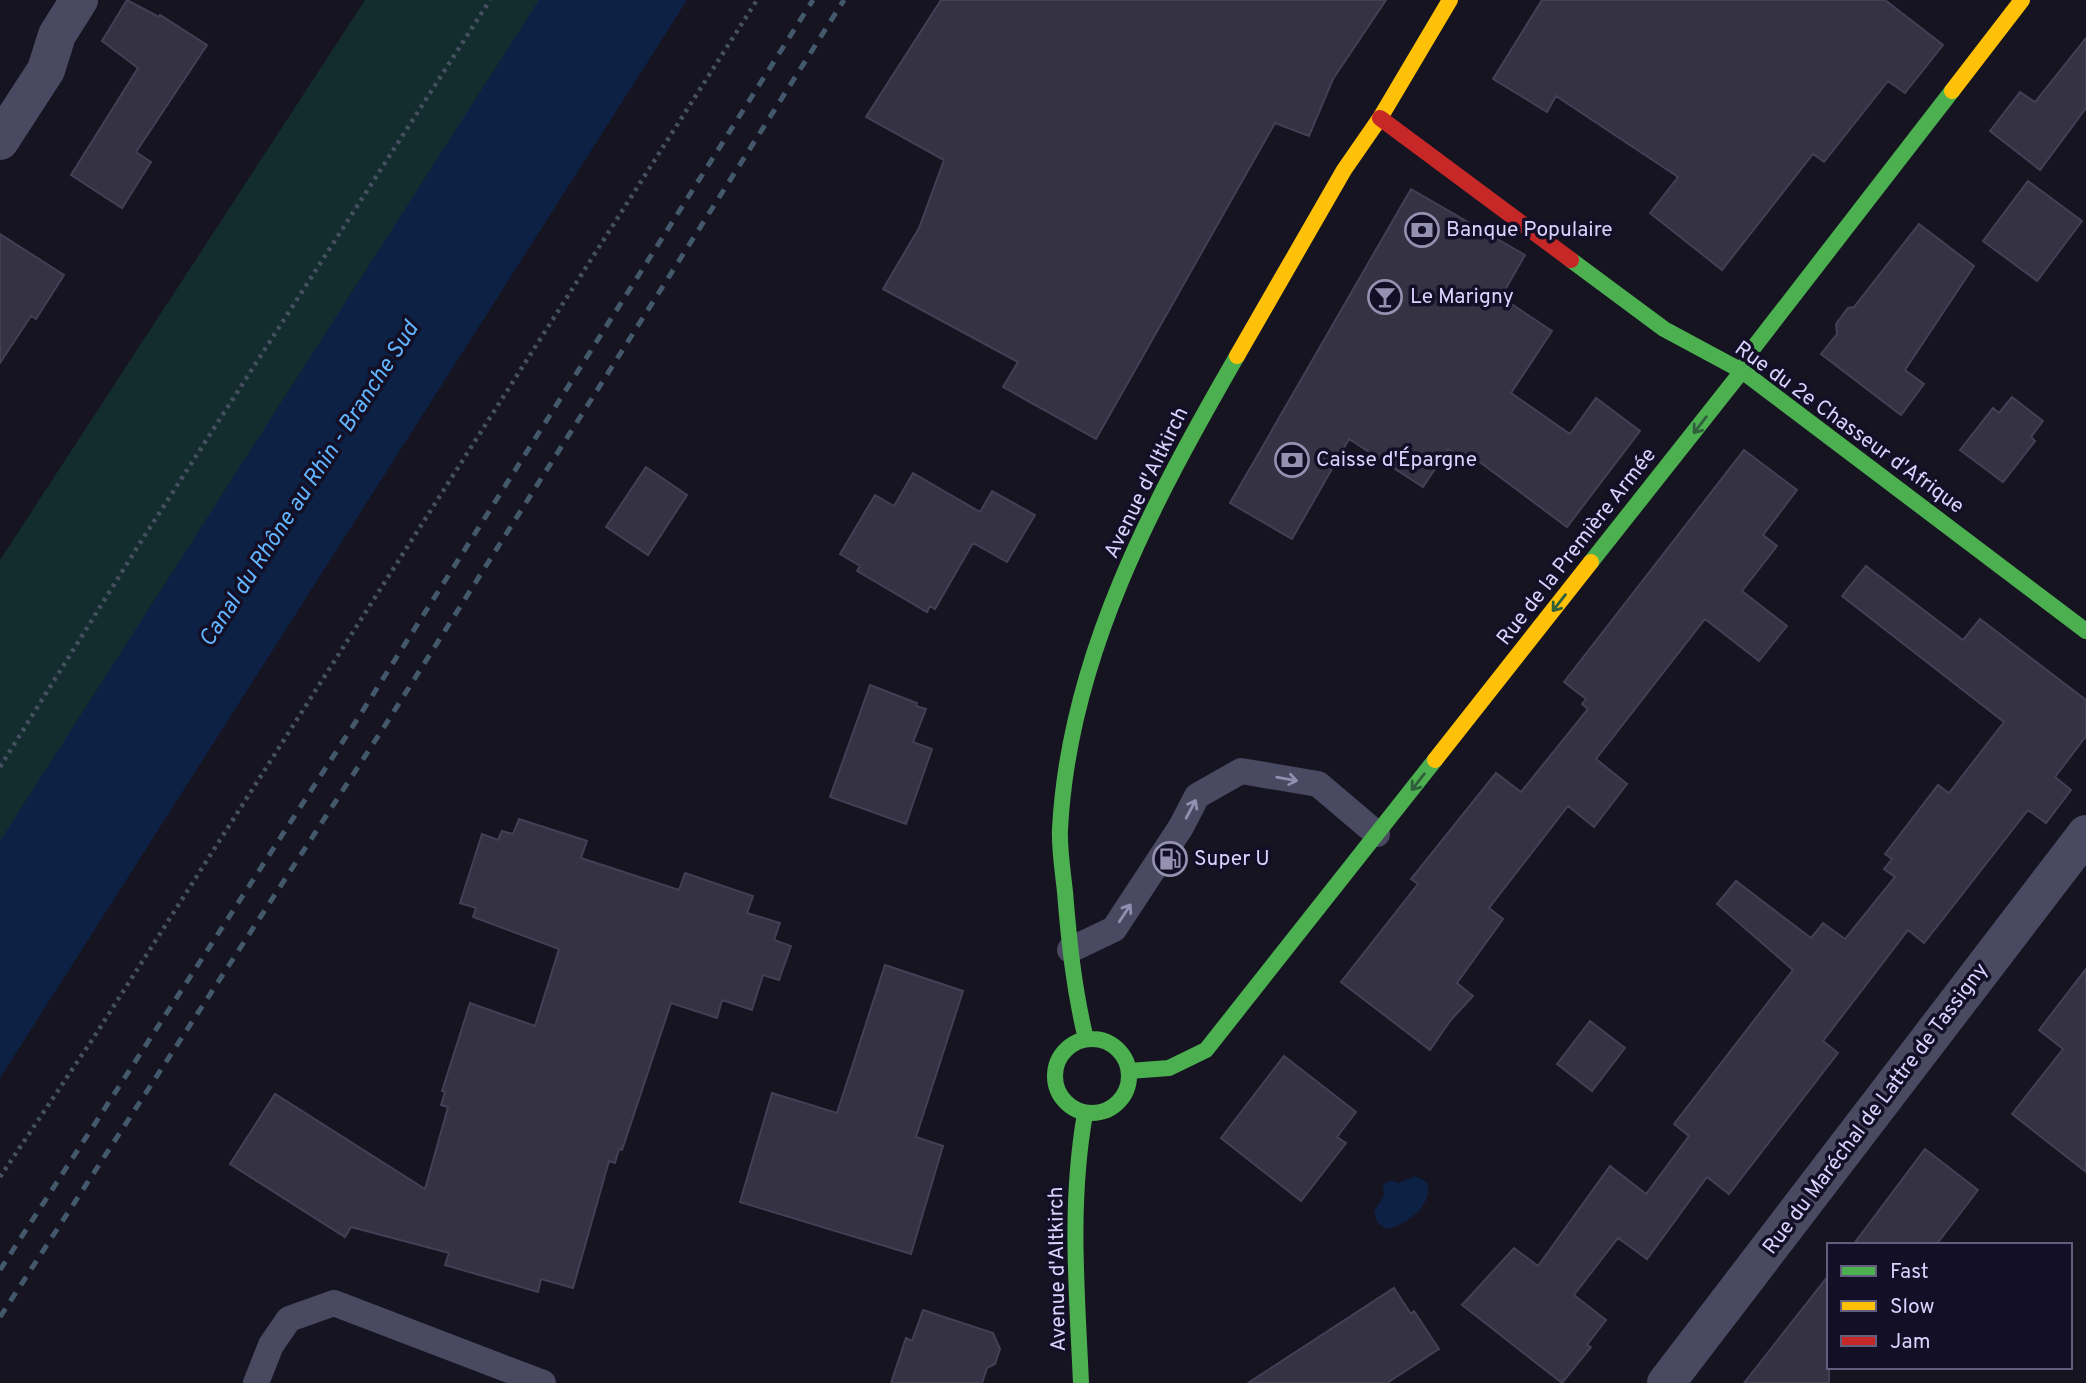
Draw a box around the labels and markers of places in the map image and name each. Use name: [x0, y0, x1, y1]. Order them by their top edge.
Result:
bank icon: Banque Populaire: [1403, 211, 1441, 249]
place label: Banque Populaire: [1446, 217, 1613, 244]
bar icon: Le Marigny: [1366, 278, 1404, 316]
place label: Le Marigny: [1410, 284, 1514, 311]
bank icon: Caisse d'Épargne: [1273, 441, 1311, 479]
place label: Caisse d'Épargne: [1316, 446, 1477, 474]
fuel station icon: Super U: [1151, 840, 1189, 878]
place label: Super U: [1194, 846, 1270, 873]

